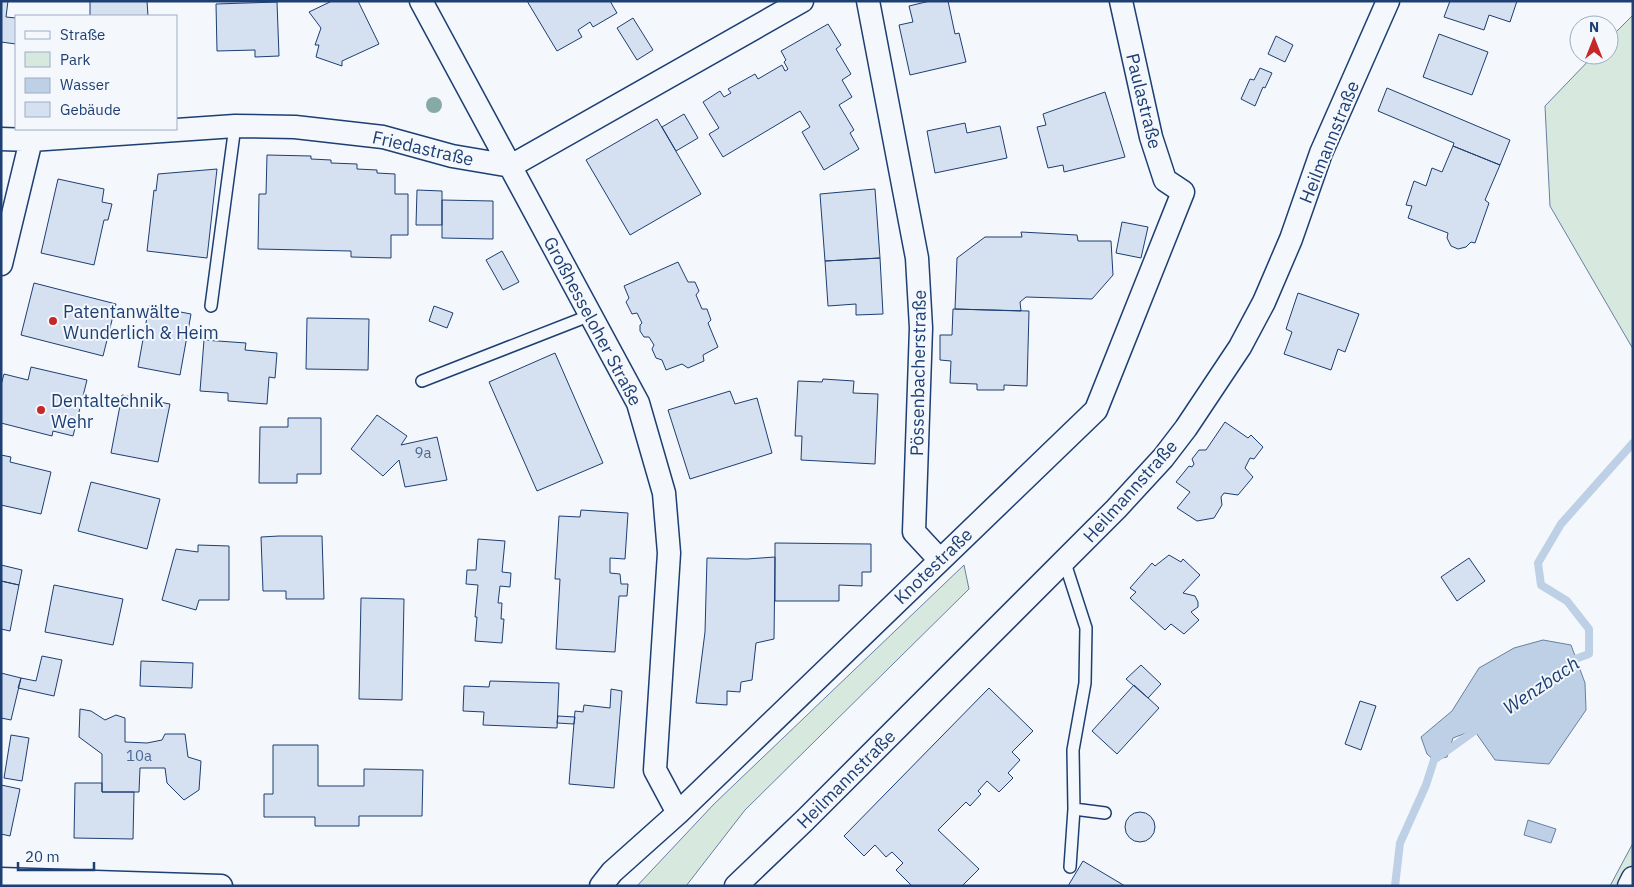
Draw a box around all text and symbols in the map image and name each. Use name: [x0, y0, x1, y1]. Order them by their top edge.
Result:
legend: [15, 15, 178, 130]
north arrow: [1569, 15, 1619, 65]
text: N: [1589, 18, 1599, 36]
text: Straße: [60, 25, 105, 44]
text: Park: [60, 50, 90, 69]
street label: Paulastraße: [1121, 51, 1167, 151]
text: Wasser: [60, 75, 110, 94]
street label: Heilmannstraße: [1294, 77, 1364, 207]
text: Gebäude: [60, 100, 121, 119]
street label: Friedastraße: [370, 125, 476, 171]
street label: Großhesseloher Straße: [539, 233, 647, 410]
street label: Pössenbacherstraße: [905, 289, 931, 456]
place label: Patentanwälte Wunderlich & Heim: [63, 300, 219, 344]
marker: Patentanwälte Wunderlich & Heim: [47, 315, 59, 327]
place label: Dentaltechnik Wehr: [51, 389, 164, 433]
marker: Dentaltechnik Wehr: [35, 404, 47, 416]
street label: Heilmannstraße: [1078, 435, 1182, 547]
house number: 9a: [414, 443, 432, 462]
street label: Knotestraße: [889, 523, 977, 609]
water label: Wenzbach: [1498, 651, 1584, 719]
street label: Heilmannstraße: [792, 725, 900, 833]
house number: 10a: [126, 746, 152, 765]
scale bar: [18, 840, 94, 872]
text: 20 m: [25, 847, 60, 866]

